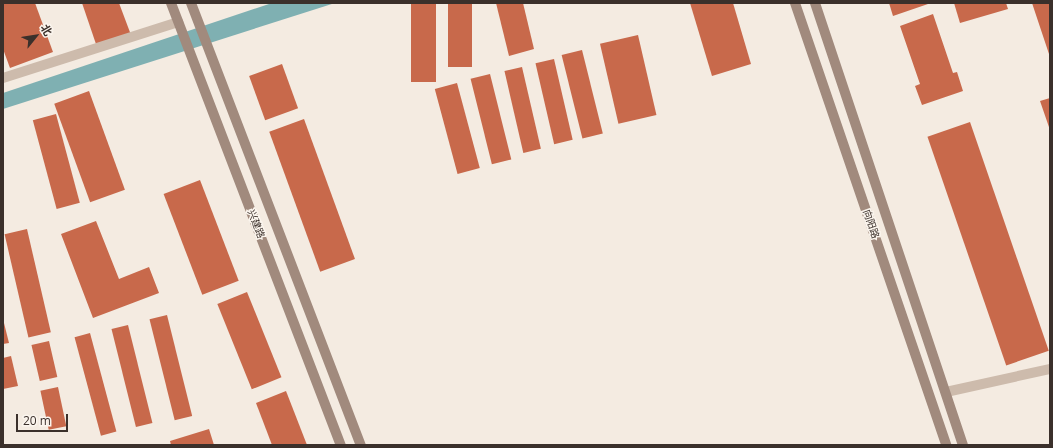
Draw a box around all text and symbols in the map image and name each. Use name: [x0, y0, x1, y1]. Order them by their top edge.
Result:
north arrow: [16, 16, 56, 56]
text: 北: [38, 21, 56, 38]
street label: 兴建路: [245, 208, 267, 240]
street label: 向阳路: [860, 208, 882, 240]
scale bar: [18, 406, 70, 432]
text: 20 m: [23, 412, 51, 429]

